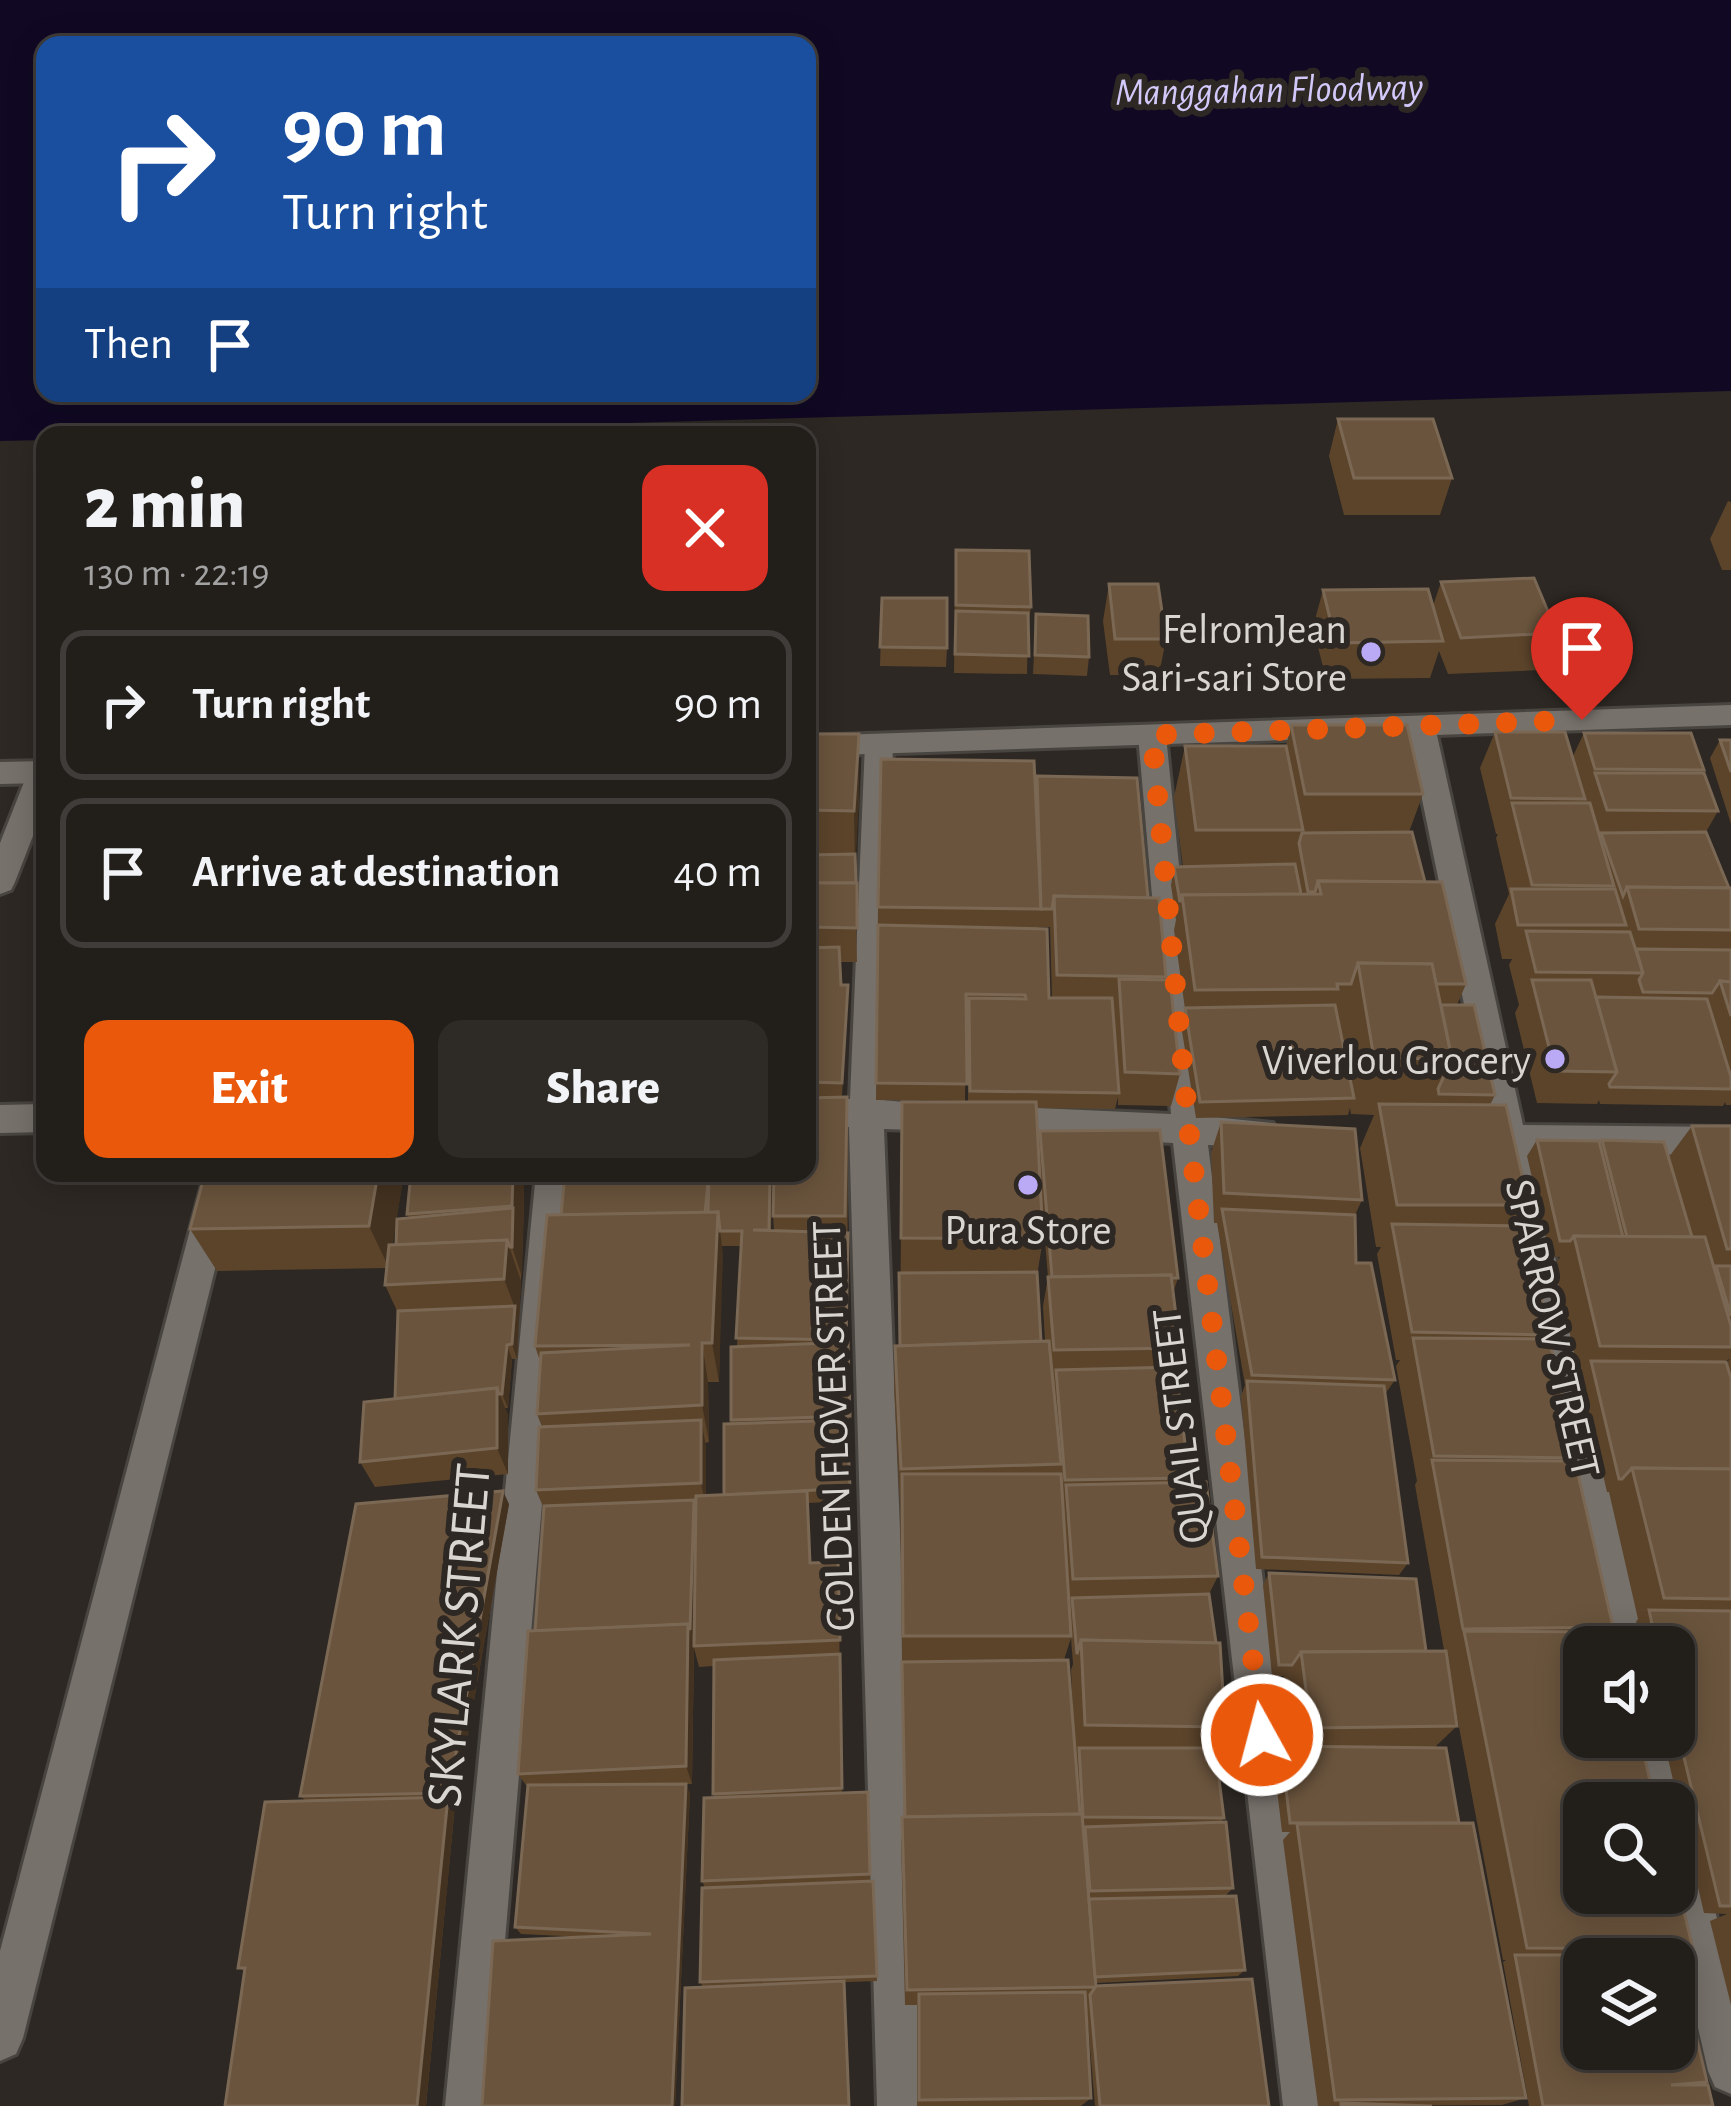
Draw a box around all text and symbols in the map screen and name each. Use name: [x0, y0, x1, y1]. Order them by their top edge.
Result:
water label: Manggahan Floodway: [1115, 68, 1423, 113]
icon: right: [84, 84, 240, 240]
text: 90 m: [282, 88, 447, 172]
text: Turn right: [282, 186, 488, 240]
icon: arrive: [197, 312, 263, 378]
text: Then: [84, 322, 173, 367]
button: close: [642, 465, 768, 591]
text: 2 min: [84, 469, 245, 541]
text: 130 m · 22:19: [84, 554, 270, 593]
pin: [1531, 597, 1633, 720]
place label: FelromJean Sari-sari Store: [1122, 609, 1347, 699]
icon: arrive: [1549, 615, 1615, 681]
marker: FelromJean Sari-sari Store: [1358, 639, 1384, 665]
icon: right: [90, 672, 156, 738]
text: Turn right: [192, 682, 370, 727]
text: 90 m: [674, 682, 762, 727]
icon: arrive: [90, 840, 156, 906]
text: Arrive at destination: [192, 850, 560, 895]
text: 40 m: [673, 850, 762, 895]
button: Exit: [84, 1020, 414, 1158]
button: Share: [438, 1020, 768, 1158]
place label: Viverlou Grocery: [1262, 1040, 1531, 1082]
marker: Viverlou Grocery: [1542, 1046, 1568, 1072]
marker: Pura Store: [1015, 1172, 1041, 1198]
street label: SPARROW STREET: [1497, 1175, 1607, 1482]
place label: Pura Store: [944, 1210, 1112, 1252]
street label: GOLDEN FLOVER STREET: [806, 1220, 862, 1632]
street label: QUAIL STREET: [1146, 1306, 1216, 1546]
street label: SKYLARK STREET: [419, 1461, 500, 1809]
map controls: [1563, 1626, 1695, 2070]
button: sound: [1563, 1626, 1695, 1758]
position arrow: [1199, 1672, 1325, 1798]
button: search: [1563, 1782, 1695, 1914]
button: layers: [1563, 1938, 1695, 2070]

